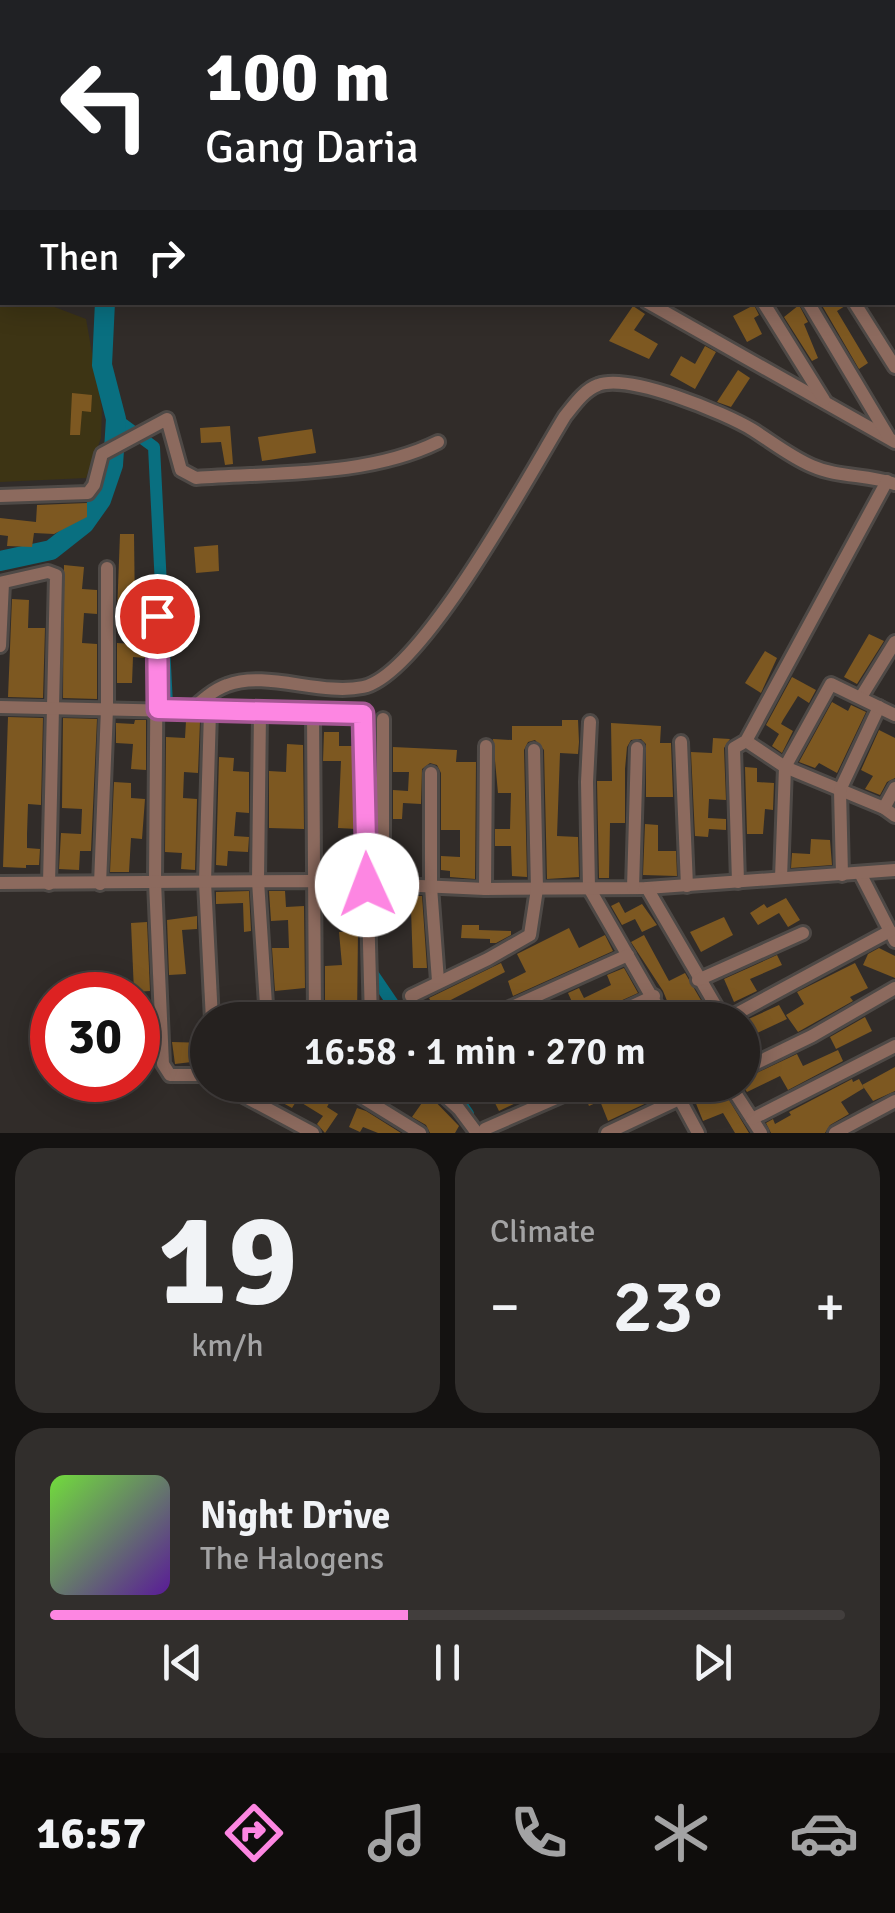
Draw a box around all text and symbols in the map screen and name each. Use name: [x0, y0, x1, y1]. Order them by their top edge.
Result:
text: 100 m: [205, 34, 390, 120]
icon: left: [40, 40, 170, 170]
text: Gang Daria: [205, 120, 419, 175]
icon: right: [139, 230, 194, 285]
text: Then: [40, 234, 119, 281]
pin: [115, 574, 200, 659]
icon: arrive: [130, 589, 185, 644]
position arrow: [315, 833, 419, 937]
speed limit sign: 30: [30, 972, 160, 1102]
text: 16:58 · 1 min · 270 m: [304, 1028, 646, 1075]
text: 19: [157, 1181, 298, 1341]
text: Climate: [490, 1212, 596, 1251]
text: 23°: [613, 1260, 722, 1353]
text: −: [490, 1273, 520, 1341]
text: +: [815, 1273, 845, 1341]
text: km/h: [191, 1326, 264, 1365]
text: Night Drive: [200, 1492, 390, 1539]
text: The Halogens: [200, 1539, 384, 1578]
icon: previous: [155, 1635, 210, 1690]
icon: pause: [420, 1635, 475, 1690]
icon: next: [685, 1635, 740, 1690]
icon: directions: [219, 1798, 289, 1868]
icon: music: [362, 1798, 432, 1868]
icon: phone: [504, 1798, 574, 1868]
icon: climate: [646, 1798, 716, 1868]
icon: car: [789, 1798, 859, 1868]
text: 16:57: [36, 1806, 147, 1861]

